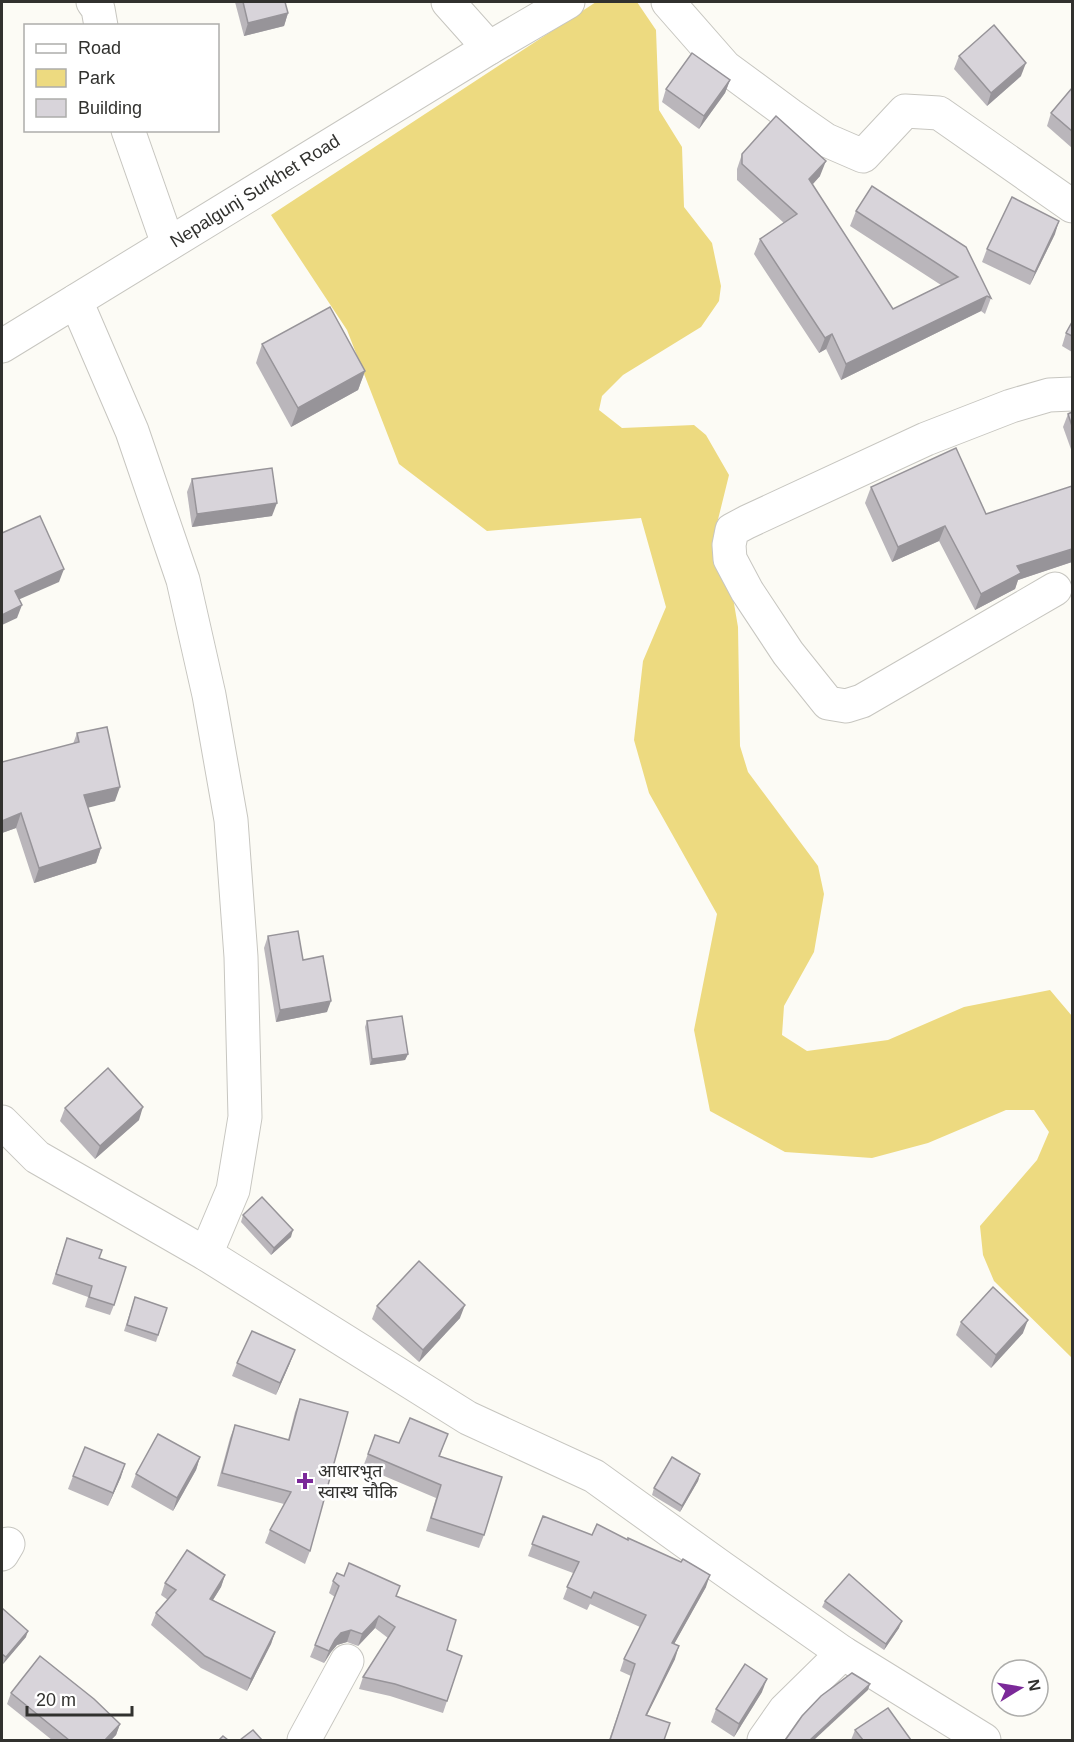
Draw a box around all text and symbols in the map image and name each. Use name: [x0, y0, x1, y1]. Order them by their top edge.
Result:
legend: [24, 24, 219, 132]
text: Road: [78, 38, 121, 58]
text: Park: [78, 68, 116, 88]
text: Building: [78, 98, 142, 118]
street label: Nepalgunj Surkhet Road: [167, 131, 343, 251]
place label: आधारभुत स्वास्थ चौकि: [318, 1461, 399, 1502]
marker: आधारभुत स्वास्थ चौकि: [296, 1472, 314, 1490]
north arrow: [990, 1658, 1050, 1718]
text: N: [1025, 1678, 1044, 1693]
scale bar: [27, 1679, 132, 1717]
text: 20 m: [36, 1690, 76, 1710]

